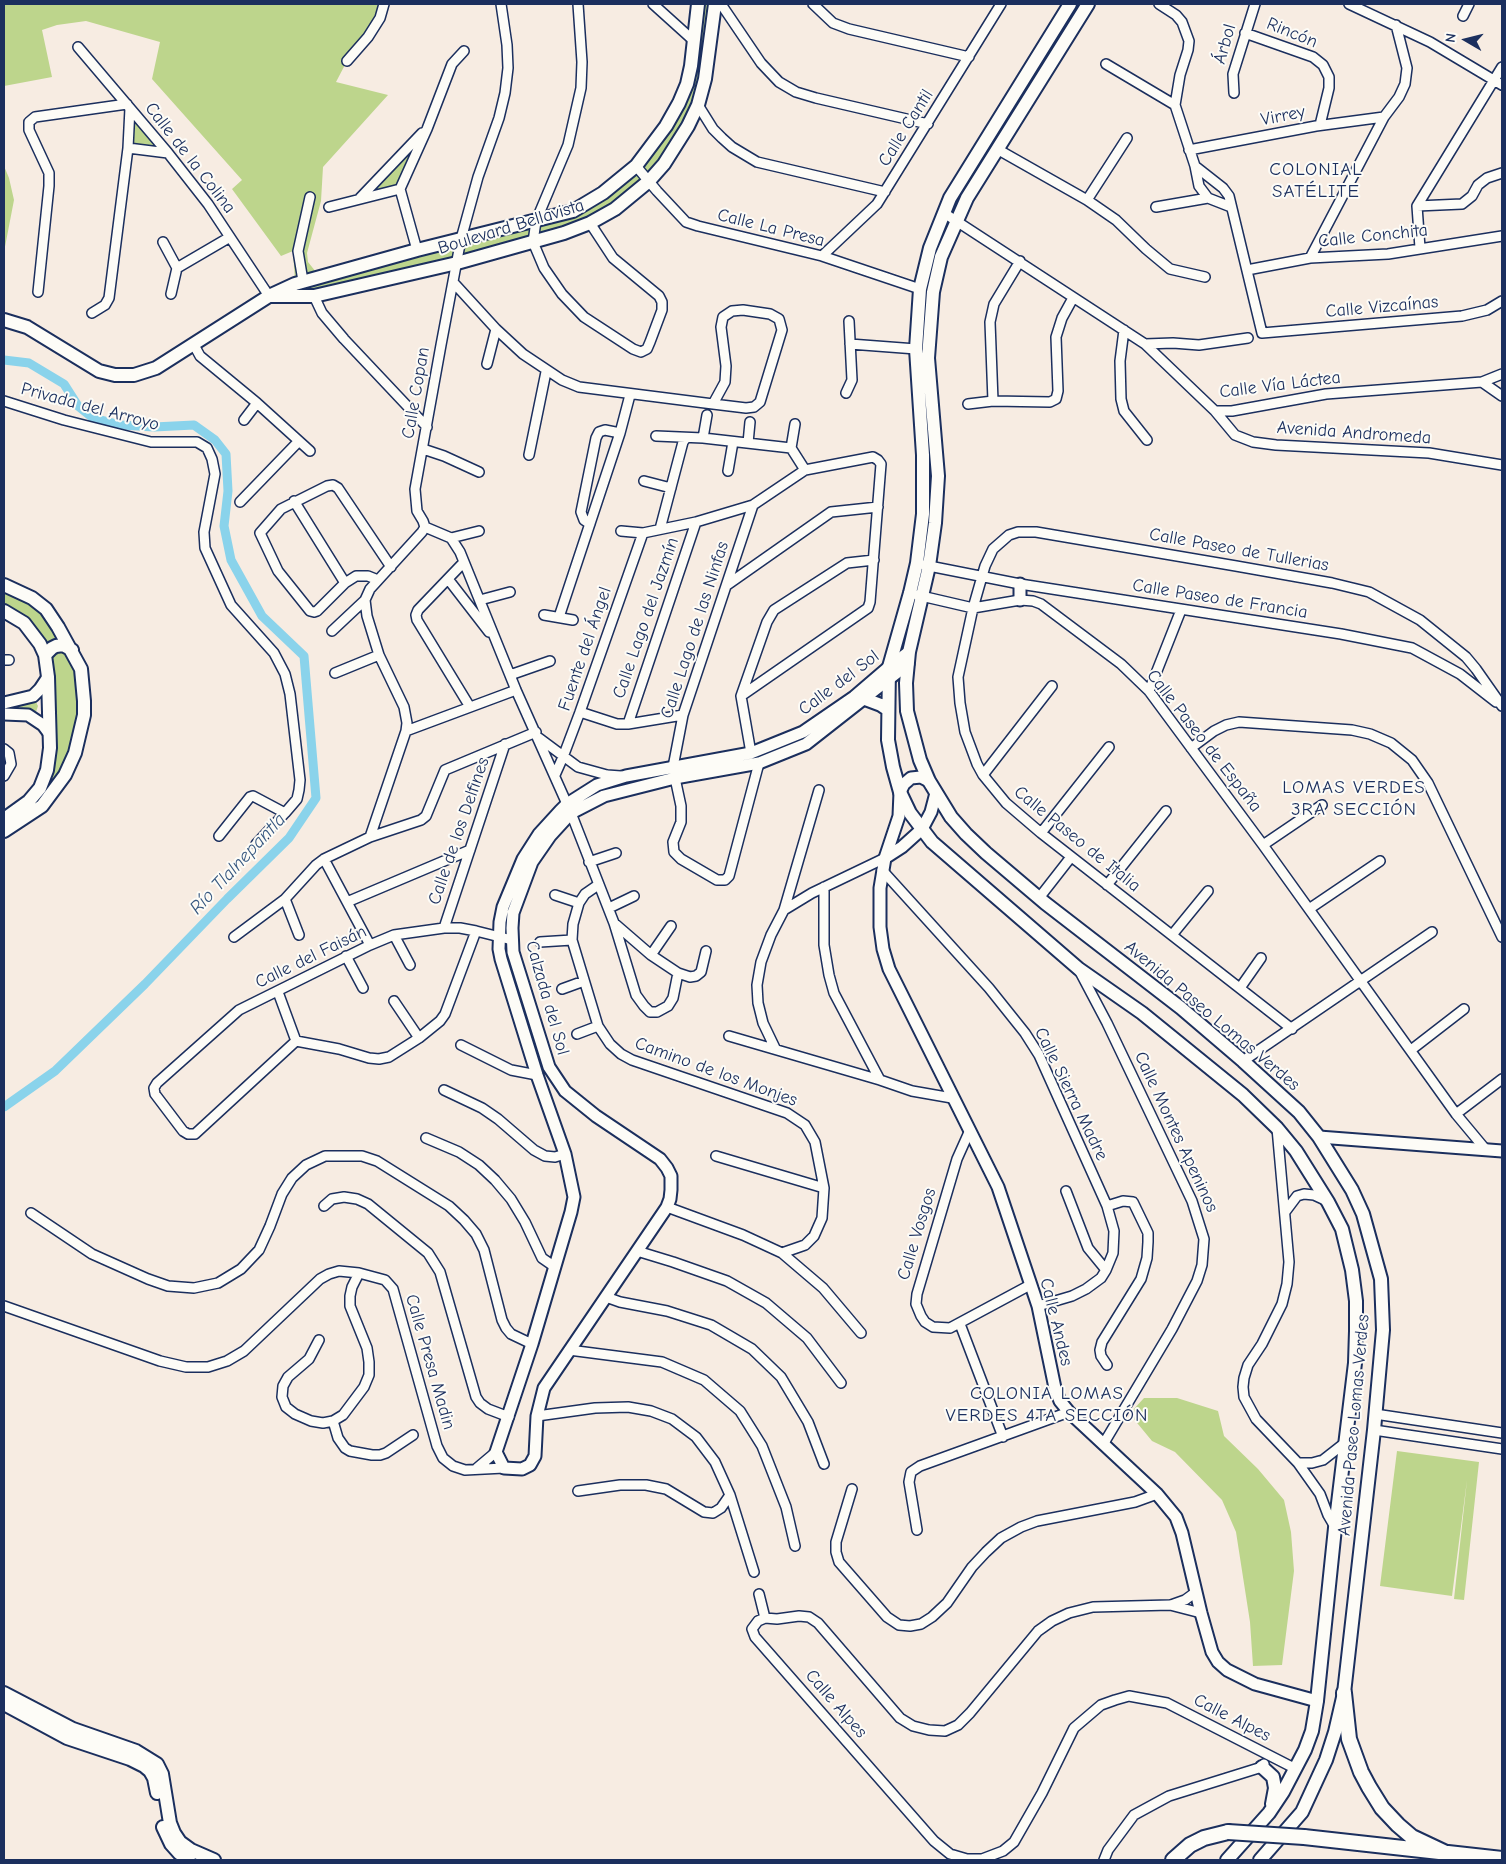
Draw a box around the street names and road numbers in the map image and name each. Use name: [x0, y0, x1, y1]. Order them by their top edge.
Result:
street label: Rincón: [1263, 13, 1321, 53]
street label: Árbol: [1209, 21, 1241, 67]
street label: Calle Cantil: [874, 86, 938, 170]
street label: Calle de la Colina: [140, 98, 240, 218]
street label: Virrey: [1259, 101, 1307, 131]
street label: Boulevard Bellavista: [435, 194, 587, 260]
street label: Calle La Presa: [715, 204, 827, 252]
street label: Calle Conchita: [1317, 220, 1429, 252]
street label: Calle Vizcaínas: [1325, 291, 1439, 323]
street label: Calle Copan: [397, 346, 435, 440]
street label: Calle Vía Láctea: [1218, 367, 1342, 403]
street label: Privada del Arroyo: [18, 378, 162, 436]
street label: Avenida Andromeda: [1276, 417, 1432, 449]
street label: Calle Paseo de Tullerias: [1148, 524, 1330, 576]
street label: Calle Lago del Jazmín: [608, 535, 684, 701]
street label: Calle Lago de las Ninfas: [656, 539, 734, 721]
street label: Calle Paseo de Francia: [1131, 574, 1309, 624]
street label: Fuente del Ángel: [554, 584, 616, 714]
street label: Calle del Sol: [794, 646, 884, 720]
street label: Calle Paseo de España: [1142, 665, 1266, 817]
street label: Calle de los Delfines: [424, 754, 494, 908]
street label: Calle Paseo de Italia: [1009, 781, 1145, 897]
street label: Calle del Faisán: [252, 921, 370, 993]
street label: Avenida Paseo Lomas Verdes: [1120, 936, 1304, 1096]
street label: Calzada del Sol: [520, 938, 574, 1058]
street label: Calle Sierra Madre: [1029, 1024, 1113, 1164]
street label: Camino de los Monjes: [632, 1033, 800, 1111]
street label: Calle Montes Apeninos: [1129, 1048, 1223, 1216]
street label: Calle Vosgos: [893, 1185, 941, 1283]
street label: Calle Andes: [1035, 1276, 1077, 1368]
street label: Calle Presa Madin: [400, 1292, 460, 1432]
street label: Avenida Paseo Lomas Verdes: [1334, 1313, 1374, 1537]
street label: Calle Alpes: [800, 1665, 872, 1743]
street label: Calle Alpes: [1190, 1689, 1274, 1747]

